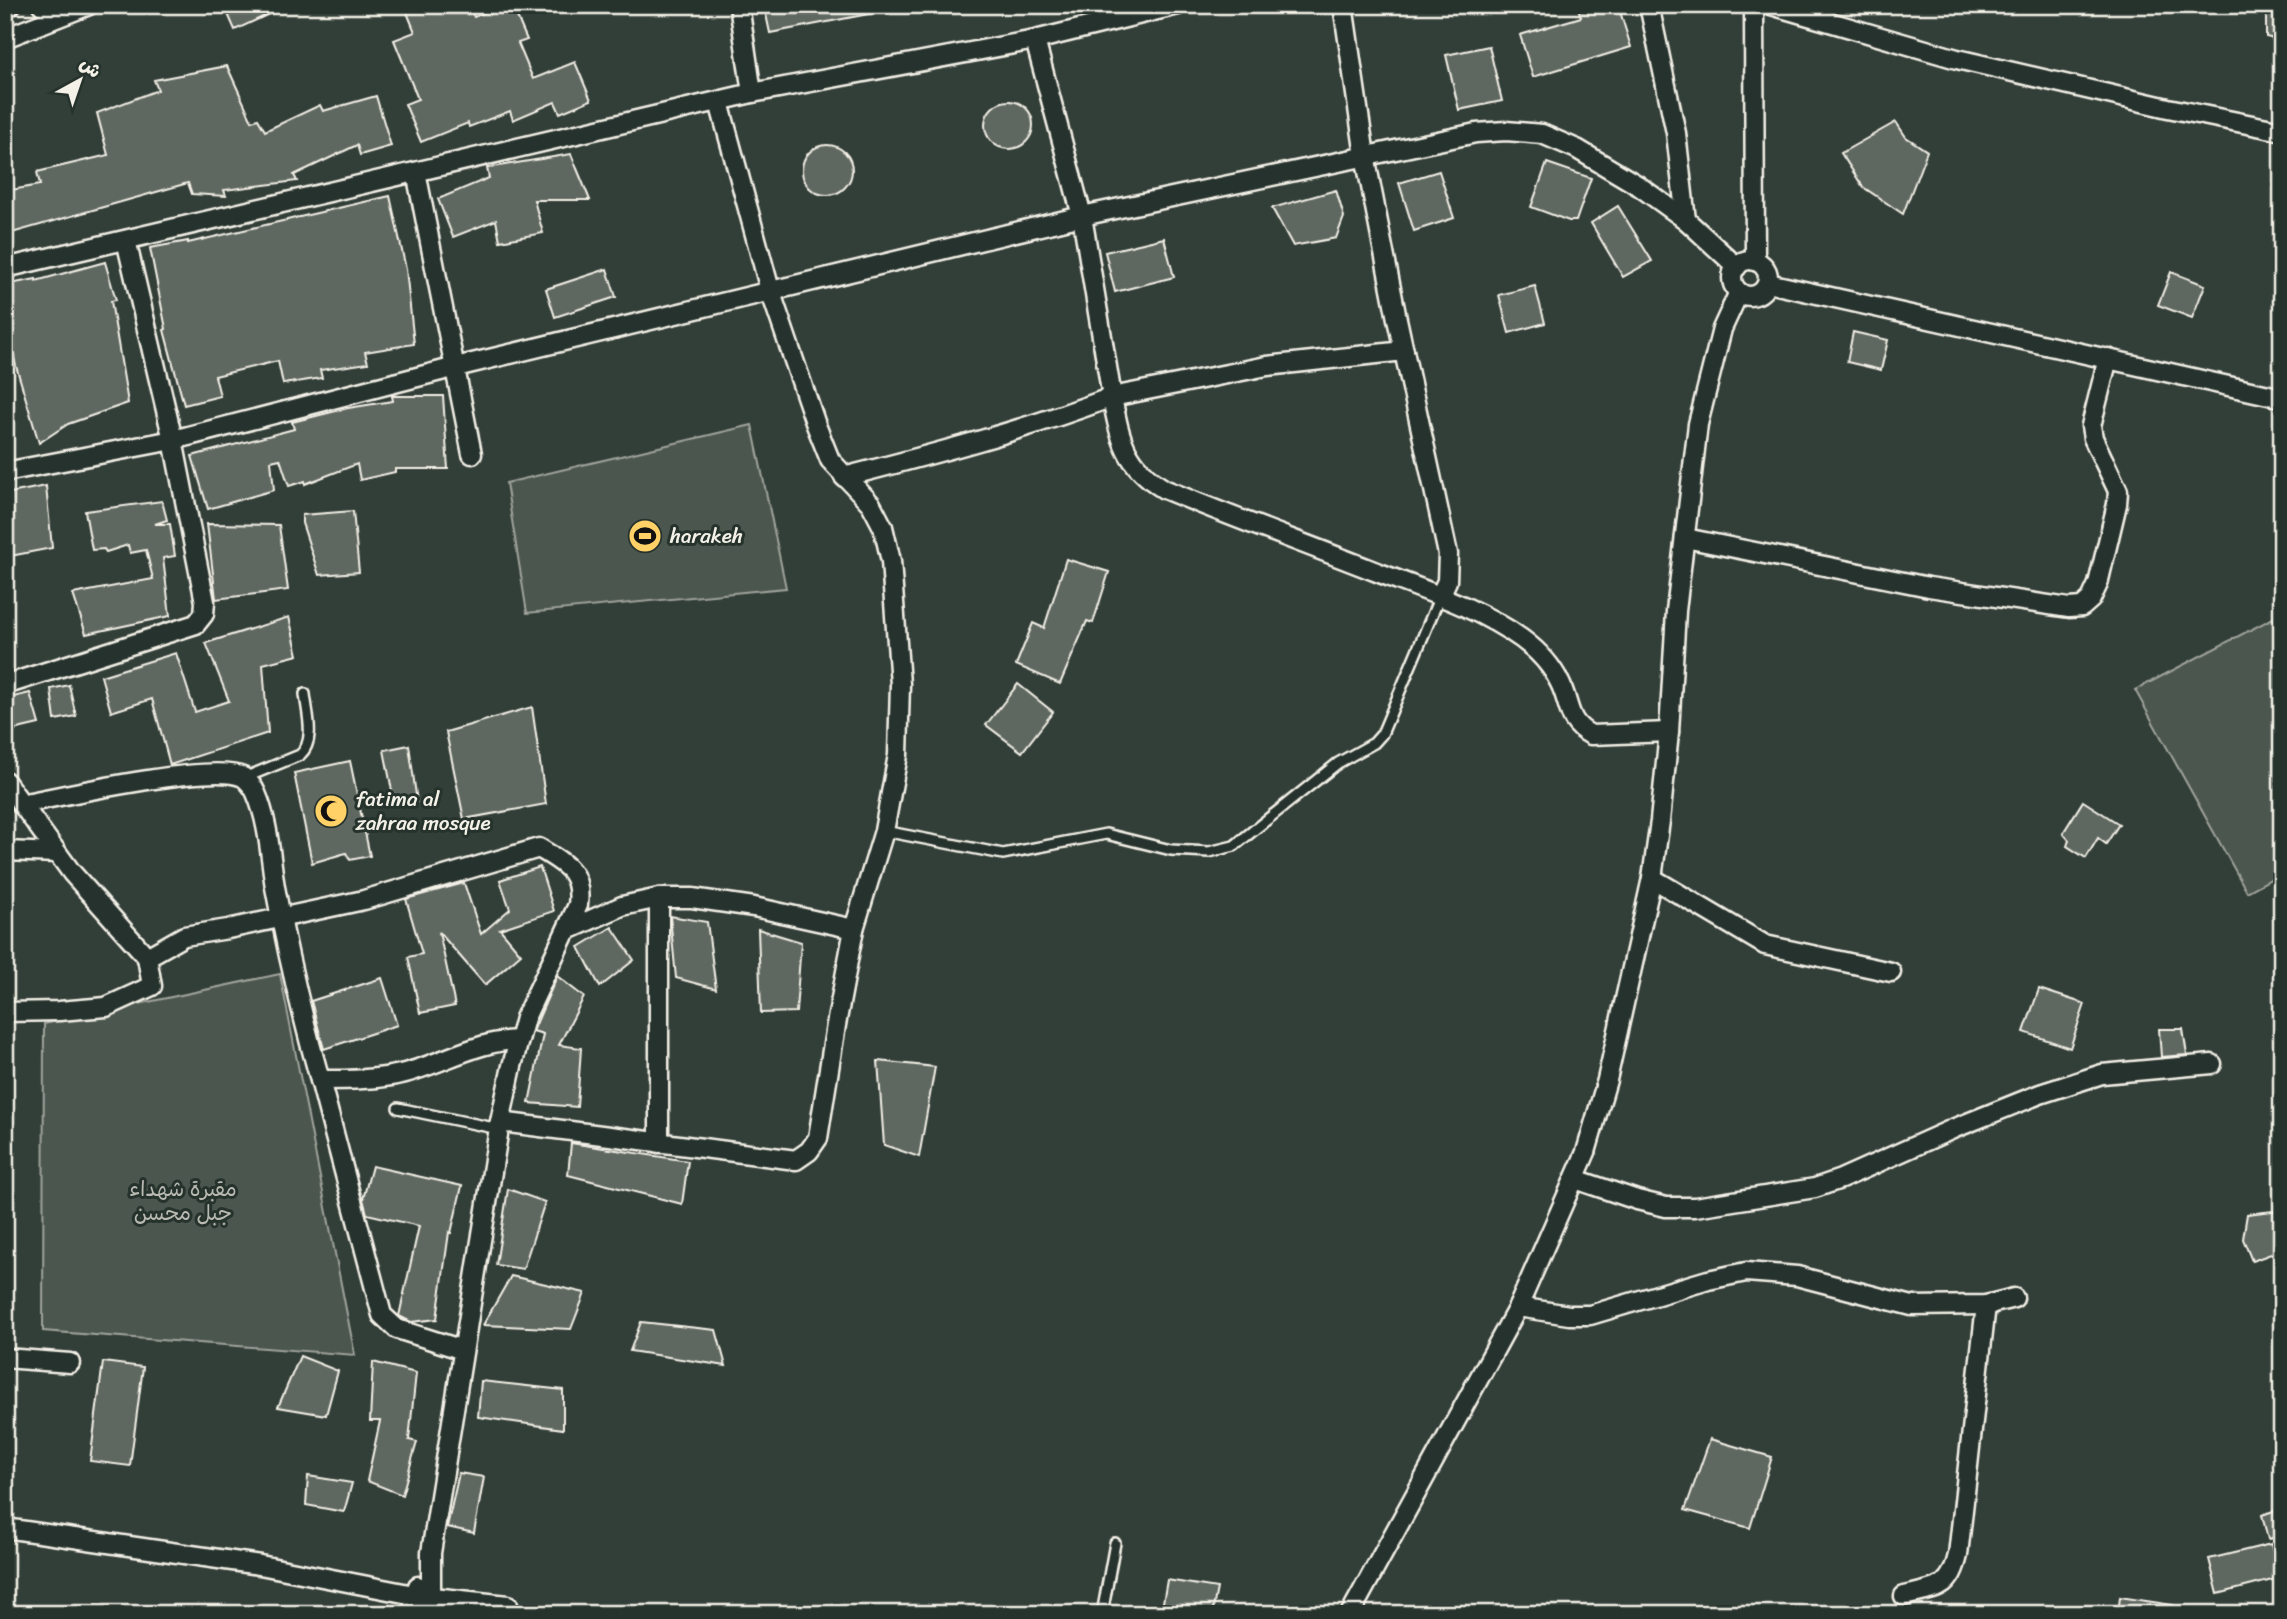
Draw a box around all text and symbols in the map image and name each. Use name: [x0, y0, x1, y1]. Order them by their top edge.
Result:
north arrow: [46, 46, 116, 116]
text: ش: [72, 48, 109, 87]
sports icon: harakeh: [626, 517, 664, 555]
place label: harakeh: [669, 517, 743, 555]
place label: fatima al zahraa mosque: [355, 780, 491, 842]
mosque icon: fatima al zahraa mosque: [312, 792, 350, 830]
park label: مقبرة شهداء جبل محسن: [129, 1170, 237, 1232]

